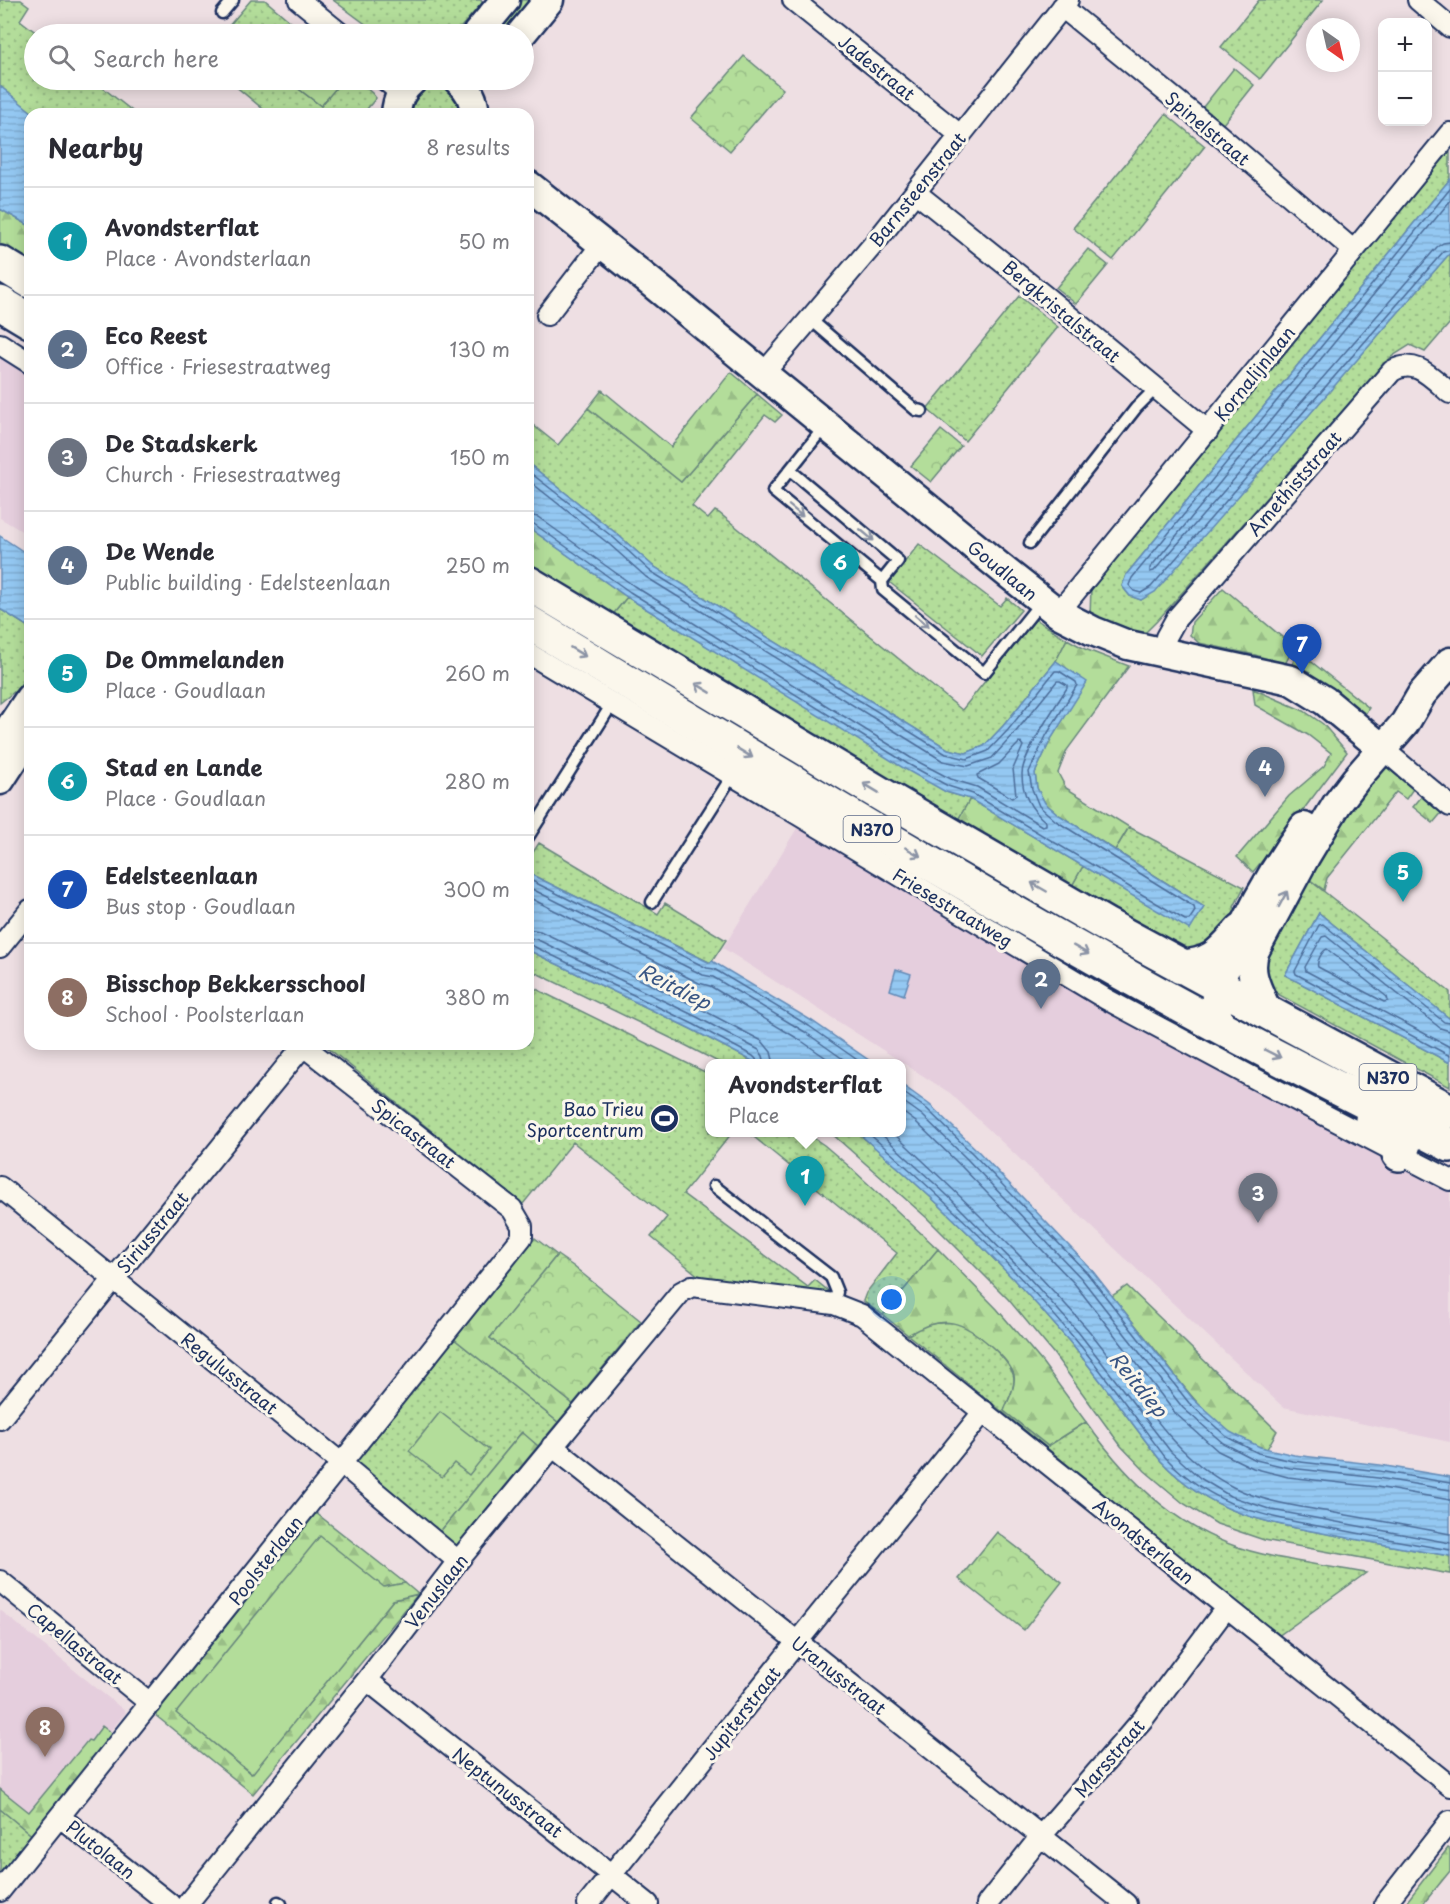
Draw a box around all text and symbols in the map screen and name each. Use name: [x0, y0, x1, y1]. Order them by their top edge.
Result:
north arrow: [1306, 18, 1360, 72]
map controls: [1378, 18, 1432, 126]
button: +: [1378, 18, 1432, 72]
search box: [24, 24, 534, 90]
street label: Jadestraat: [833, 28, 921, 106]
icon: search: [45, 41, 78, 74]
text: Search here: [93, 41, 219, 74]
button: −: [1378, 72, 1432, 126]
street label: Spinelstraat: [1160, 84, 1256, 172]
street label: Barnsteenstraat: [862, 126, 972, 252]
text: Nearby: [48, 128, 143, 167]
text: 8 results: [426, 132, 510, 162]
text: Avondsterflat: [105, 210, 259, 243]
text: 1: [63, 226, 72, 256]
text: 50 m: [458, 226, 510, 256]
text: Place · Avondsterlaan: [105, 243, 311, 273]
street label: Bergkristalstraat: [997, 253, 1127, 369]
text: Eco Reest: [105, 318, 208, 351]
street label: Kornalijnlaan: [1207, 319, 1301, 427]
text: 2: [60, 334, 75, 364]
text: 130 m: [450, 334, 510, 364]
text: Office · Friesestraatweg: [105, 351, 331, 381]
street label: Amethiststraat: [1241, 425, 1347, 541]
text: De Stadskerk: [105, 426, 258, 459]
text: 3: [61, 442, 74, 472]
text: 150 m: [450, 442, 510, 472]
text: Church · Friesestraatweg: [105, 459, 342, 489]
one-way arrow: [788, 504, 804, 517]
one-way arrow: [859, 528, 875, 541]
street label: Goudlaan: [962, 533, 1044, 607]
text: De Wende: [105, 534, 215, 567]
pin: 6: [820, 542, 860, 592]
text: 4: [61, 550, 74, 580]
text: 250 m: [446, 550, 510, 580]
text: Public building · Edelsteenlaan: [105, 567, 391, 597]
one-way arrow: [913, 615, 929, 628]
pin: 7: [1282, 624, 1322, 674]
text: De Ommelanden: [105, 642, 285, 675]
one-way arrow: [569, 646, 586, 658]
text: 5: [61, 658, 74, 688]
text: 260 m: [445, 658, 510, 688]
text: Place · Goudlaan: [105, 675, 266, 705]
one-way arrow: [695, 682, 712, 694]
one-way arrow: [736, 747, 753, 759]
pin: 4: [1246, 748, 1284, 797]
text: Stad en Lande: [105, 750, 262, 783]
text: 6: [60, 766, 75, 796]
text: 280 m: [445, 766, 510, 796]
one-way arrow: [863, 782, 880, 794]
text: Place · Goudlaan: [105, 783, 266, 813]
road number: N370: [844, 816, 900, 842]
one-way arrow: [904, 847, 921, 859]
pin: 5: [1384, 852, 1422, 902]
text: Edelsteenlaan: [105, 858, 258, 891]
street label: Friesestraatweg: [888, 860, 1018, 954]
text: 7: [62, 874, 73, 904]
text: 300 m: [443, 874, 510, 904]
one-way arrow: [1031, 880, 1048, 892]
text: Bus stop · Goudlaan: [105, 891, 296, 921]
one-way arrow: [1277, 891, 1289, 908]
one-way arrow: [1072, 945, 1090, 956]
water label: Reitdiep: [634, 955, 718, 1018]
pin: 2: [1022, 960, 1060, 1009]
text: Bisschop Bekkersschool: [105, 966, 366, 999]
text: 8: [61, 982, 74, 1012]
text: 380 m: [444, 982, 510, 1012]
text: School · Poolsterlaan: [105, 999, 304, 1029]
one-way arrow: [1264, 1049, 1282, 1060]
popup: [705, 1059, 906, 1137]
road number: N370: [1360, 1064, 1416, 1090]
text: Avondsterflat: [728, 1067, 883, 1100]
street label: Spicastraat: [366, 1091, 462, 1175]
place label: Bao Trieu Sportcentrum: [526, 1095, 644, 1143]
text: Place: [728, 1100, 779, 1130]
sports icon: Bao Trieu Sportcentrum: [649, 1102, 681, 1134]
pin: 1: [786, 1156, 824, 1206]
pin: 3: [1238, 1174, 1278, 1223]
street label: Siriusstraat: [110, 1185, 194, 1279]
your location: [877, 1285, 906, 1314]
street label: Regulusstraat: [176, 1326, 284, 1420]
water label: Reitdiep: [1103, 1345, 1176, 1425]
street label: Avondsterlaan: [1088, 1492, 1200, 1590]
street label: Poolsterlaan: [221, 1510, 309, 1610]
street label: Venuslaan: [398, 1548, 474, 1634]
street label: Capellastraat: [21, 1596, 129, 1690]
street label: Uranusstraat: [785, 1629, 893, 1721]
street label: Jupiterstraat: [696, 1660, 786, 1766]
pin: 8: [26, 1708, 64, 1757]
street label: Marsstraat: [1067, 1713, 1151, 1803]
street label: Neptunusstraat: [447, 1740, 569, 1844]
street label: Plutolaan: [60, 1813, 142, 1885]

